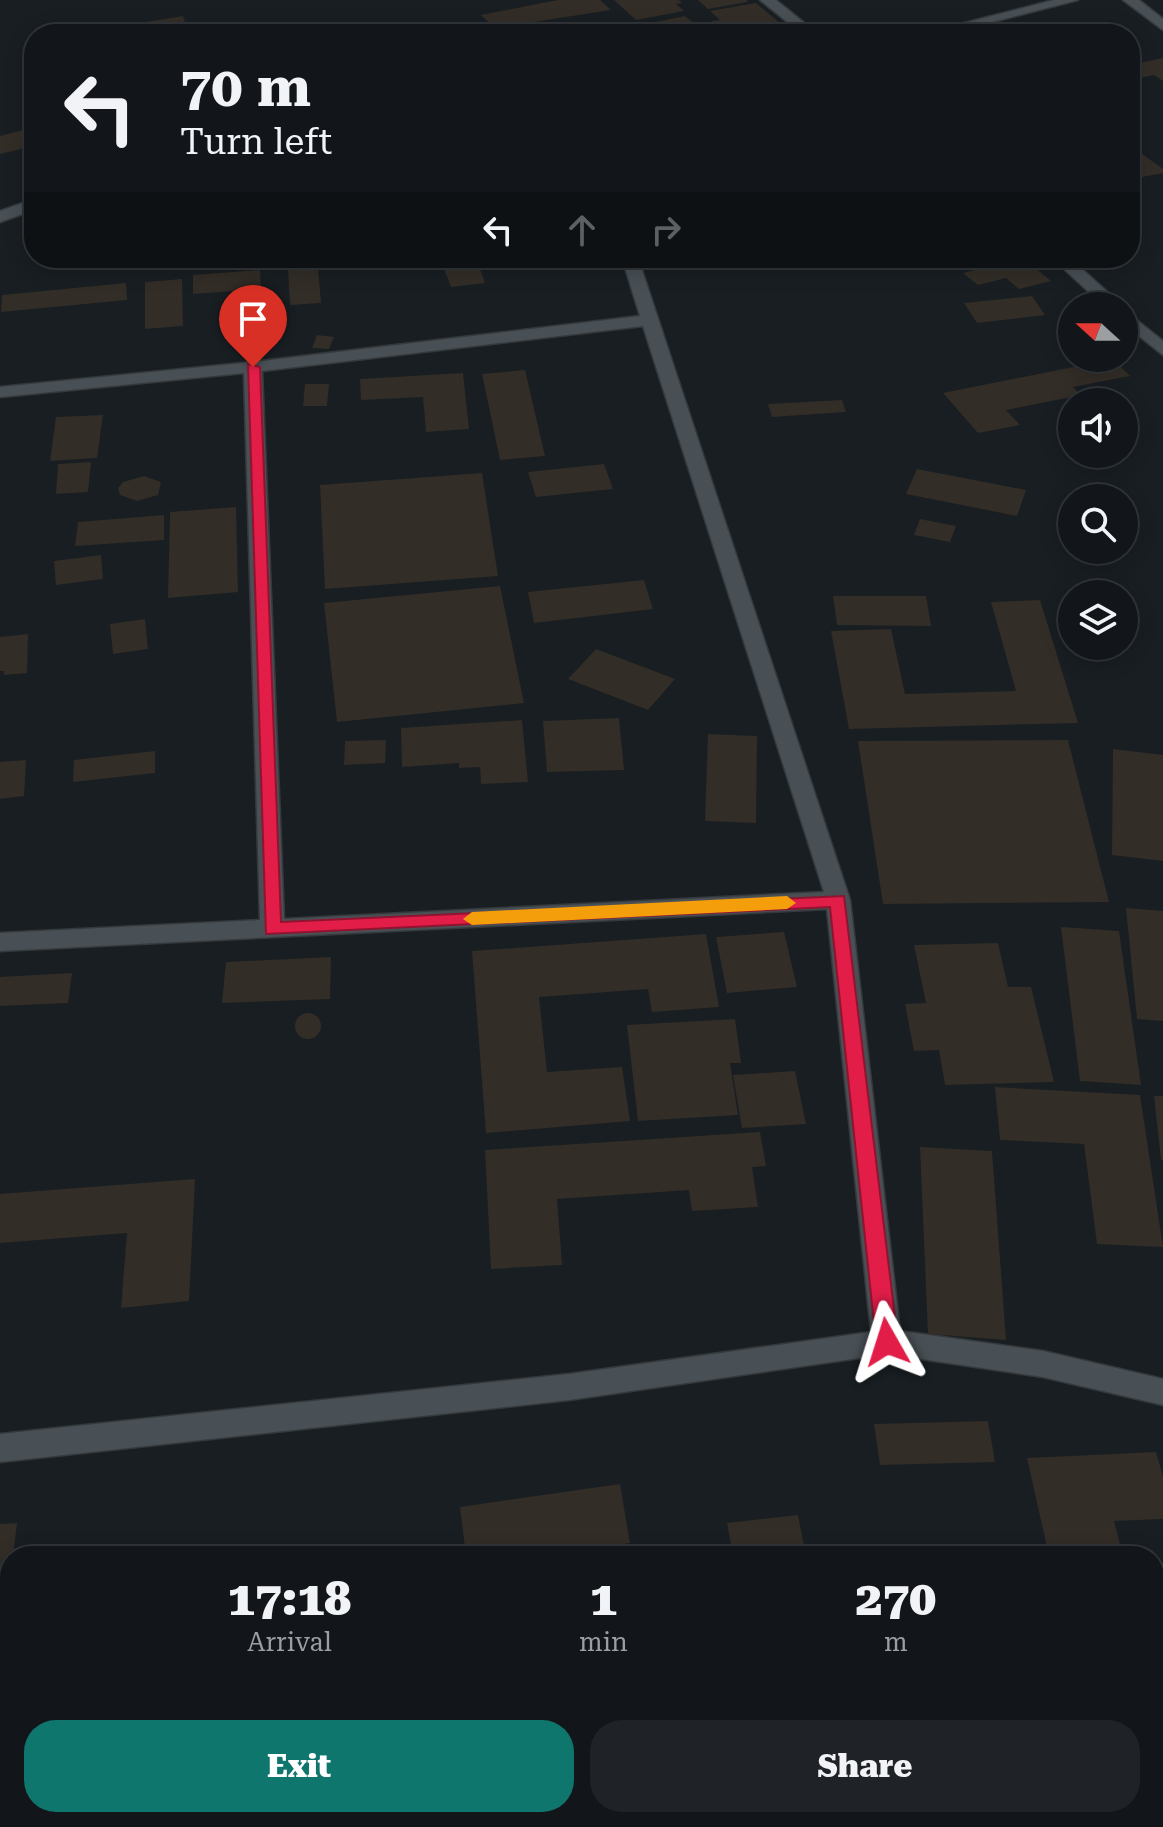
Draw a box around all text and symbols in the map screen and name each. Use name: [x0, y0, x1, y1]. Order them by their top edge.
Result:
text: 70 m: [180, 54, 311, 120]
icon: left: [48, 56, 152, 160]
text: Turn left: [180, 121, 332, 163]
icon: left: [476, 208, 520, 252]
icon: ahead: [560, 208, 604, 252]
icon: right: [644, 208, 688, 252]
pin: [219, 285, 287, 367]
north arrow: [1058, 292, 1138, 372]
map controls: [1058, 292, 1138, 660]
icon: arrive: [231, 297, 275, 341]
button: sound: [1058, 388, 1138, 468]
button: search: [1058, 484, 1138, 564]
button: layers: [1058, 580, 1138, 660]
position arrow: [845, 1300, 929, 1384]
text: 17:18: [228, 1571, 351, 1627]
text: 1: [590, 1571, 617, 1627]
text: 270: [856, 1571, 936, 1627]
text: Arrival: [247, 1627, 332, 1657]
text: min: [579, 1627, 628, 1657]
text: m: [884, 1627, 908, 1657]
button: Exit: [24, 1720, 574, 1812]
button: Share: [590, 1720, 1140, 1812]

